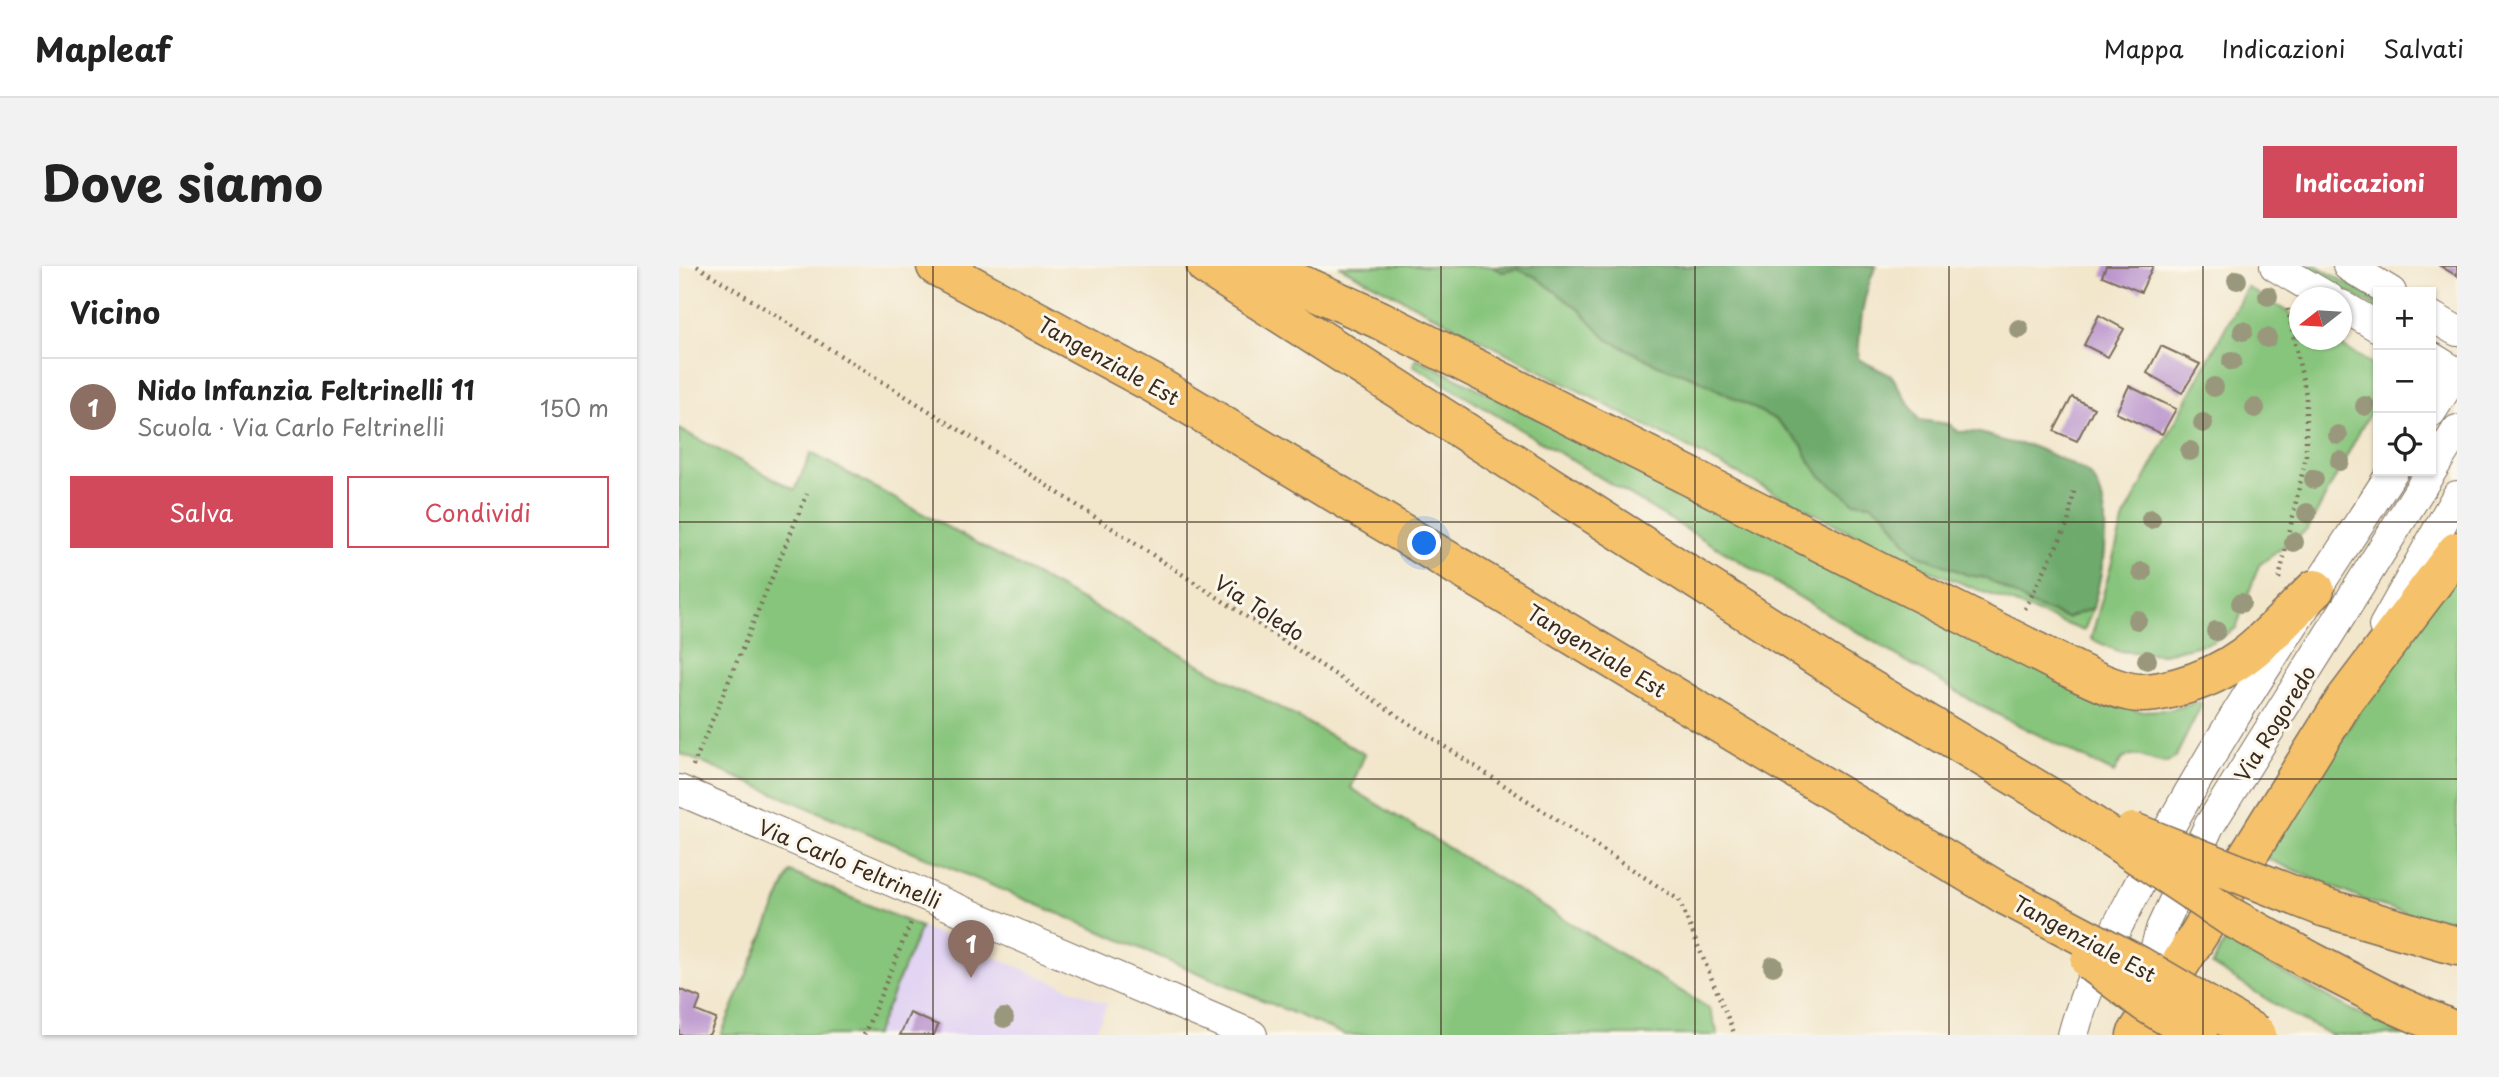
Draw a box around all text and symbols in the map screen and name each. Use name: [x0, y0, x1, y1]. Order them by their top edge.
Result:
text: Mapleaf: [35, 23, 171, 73]
text: Mappa: [2104, 30, 2184, 66]
text: Indicazioni: [2222, 30, 2345, 66]
text: Salvati: [2383, 30, 2464, 66]
text: Dove siamo: [42, 145, 323, 219]
button: Indicazioni: [2263, 146, 2457, 218]
north arrow: [2289, 287, 2352, 350]
map controls: [2373, 287, 2436, 476]
button: +: [2373, 287, 2436, 350]
text: Vicino: [70, 289, 160, 334]
street label: Tangenziale Est: [1032, 308, 1186, 412]
button: −: [2373, 350, 2436, 413]
text: Nido Infanzia Feltrinelli 11: [137, 370, 475, 409]
text: 1: [88, 390, 99, 425]
text: 150 m: [540, 390, 609, 425]
text: Scuola · Via Carlo Feltrinelli: [137, 409, 445, 444]
button: locate: [2373, 413, 2436, 476]
button: Salva: [70, 476, 333, 548]
button: Condividi: [347, 476, 609, 548]
your location: [1407, 526, 1441, 560]
street label: Via Toledo: [1208, 566, 1312, 648]
street label: Tangenziale Est: [1521, 596, 1673, 705]
street label: Via Rogoredo: [2225, 658, 2323, 788]
street label: Via Carlo Feltrinelli: [754, 810, 946, 916]
street label: Tangenziale Est: [2008, 887, 2162, 989]
pin: 1: [948, 920, 994, 978]

